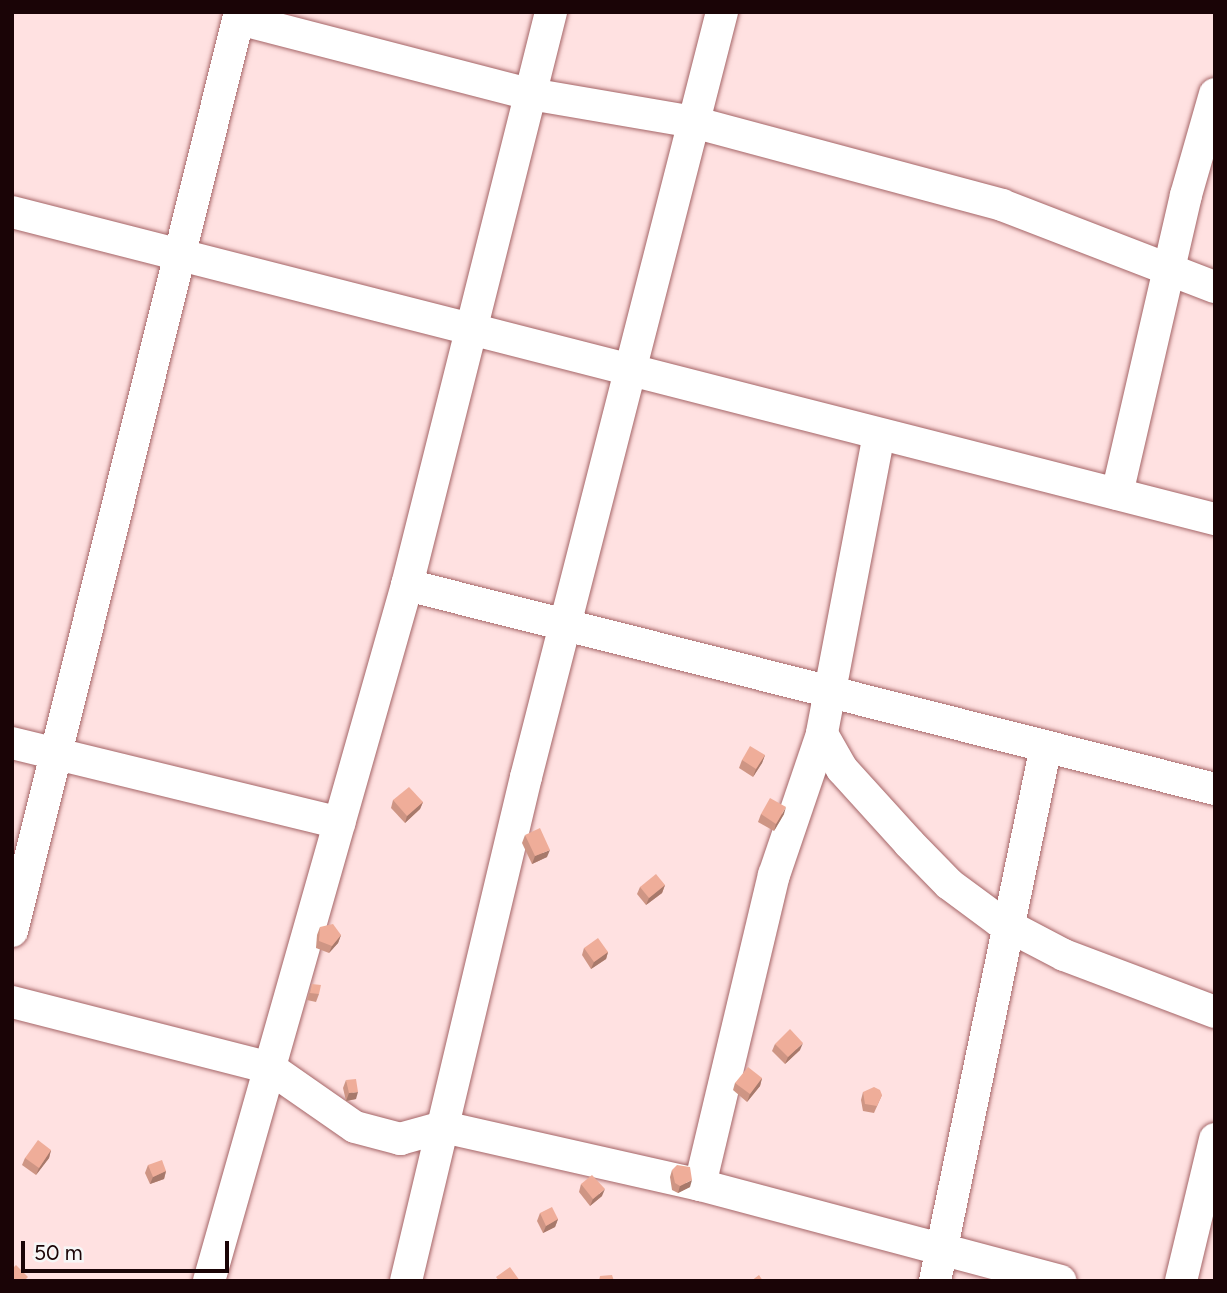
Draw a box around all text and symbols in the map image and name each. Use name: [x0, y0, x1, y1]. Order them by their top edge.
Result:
scale bar: [24, 1226, 233, 1270]
text: 50 m: [34, 1240, 83, 1265]

